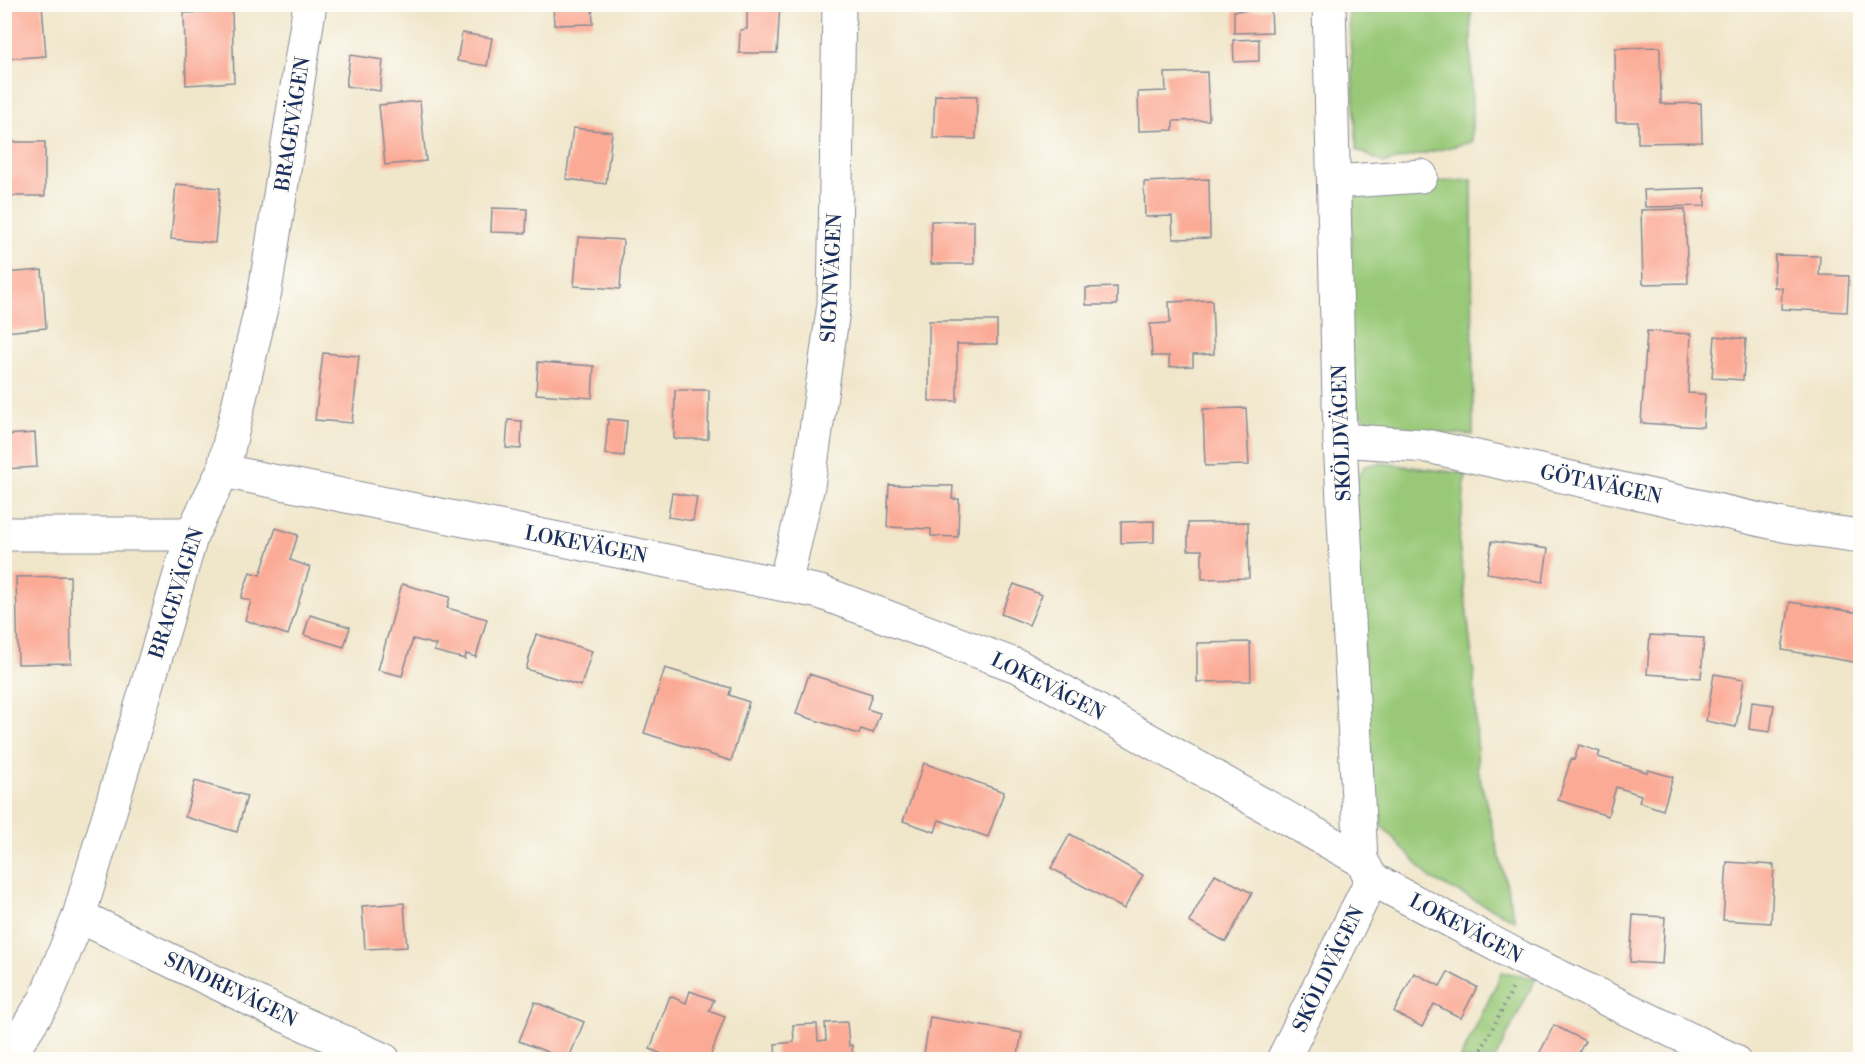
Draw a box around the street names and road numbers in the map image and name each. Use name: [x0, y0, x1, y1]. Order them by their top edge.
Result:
street label: BRAGEVÄGEN: [269, 55, 316, 194]
street label: SIGYNVÄGEN: [816, 213, 848, 343]
street label: SKÖLDVÄGEN: [1327, 364, 1357, 502]
street label: GÖTAVÄGEN: [1538, 459, 1664, 511]
street label: LOKEVÄGEN: [522, 520, 649, 570]
street label: BRAGEVÄGEN: [143, 525, 210, 663]
street label: LOKEVÄGEN: [986, 647, 1109, 727]
street label: LOKEVÄGEN: [1405, 888, 1527, 970]
street label: SKÖLDVÄGEN: [1287, 902, 1371, 1037]
street label: SINDREVÄGEN: [160, 947, 301, 1033]

